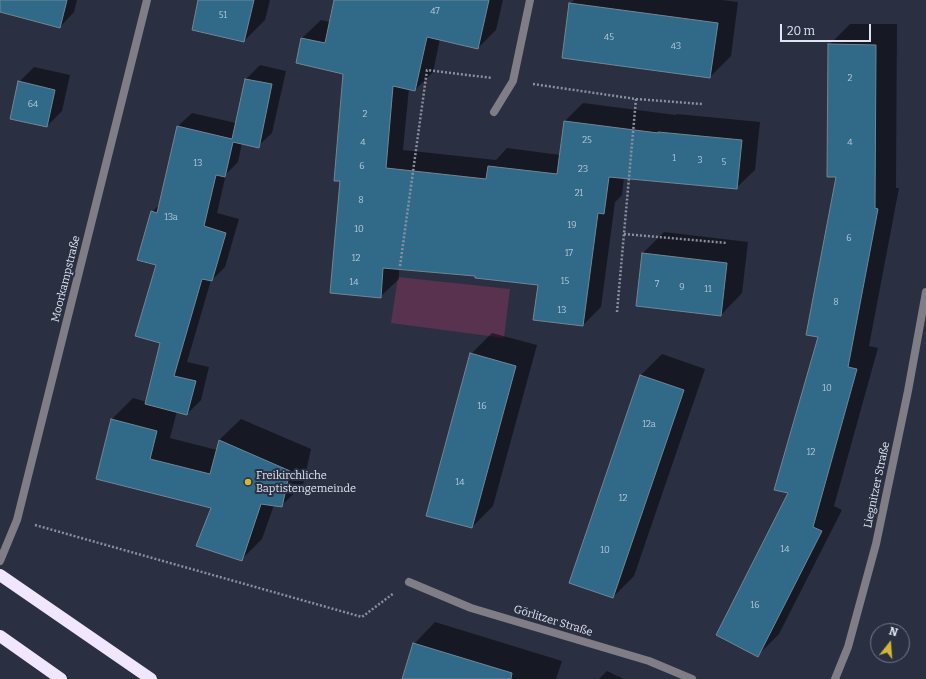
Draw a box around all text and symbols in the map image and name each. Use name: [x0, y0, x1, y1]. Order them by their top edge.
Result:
house number: 47: [430, 6, 440, 16]
house number: 51: [219, 10, 227, 20]
scale bar: [782, 16, 873, 42]
text: 20 m: [787, 24, 815, 38]
house number: 45: [604, 32, 614, 42]
house number: 43: [671, 41, 681, 51]
house number: 2: [848, 73, 852, 83]
house number: 64: [28, 99, 38, 109]
house number: 2: [363, 109, 367, 119]
house number: 25: [582, 135, 592, 145]
house number: 4: [360, 137, 366, 147]
house number: 4: [847, 137, 853, 147]
house number: 1: [672, 153, 676, 163]
house number: 3: [697, 155, 703, 165]
house number: 5: [722, 157, 726, 167]
house number: 13: [194, 158, 202, 168]
house number: 6: [359, 161, 365, 171]
house number: 23: [578, 164, 588, 174]
house number: 21: [575, 188, 583, 198]
house number: 8: [358, 195, 364, 205]
house number: 13a: [164, 212, 178, 222]
house number: 19: [568, 220, 576, 230]
house number: 10: [354, 224, 364, 234]
house number: 6: [846, 233, 852, 243]
street label: Moorkampstraße: [49, 234, 83, 324]
house number: 17: [565, 248, 573, 258]
house number: 12: [352, 253, 360, 263]
house number: 15: [561, 276, 569, 286]
house number: 14: [350, 277, 358, 287]
house number: 7: [655, 279, 659, 289]
house number: 9: [679, 282, 685, 292]
house number: 11: [704, 284, 712, 294]
house number: 8: [833, 297, 839, 307]
house number: 13: [558, 305, 566, 315]
house number: 10: [822, 383, 832, 393]
house number: 16: [478, 401, 486, 411]
house number: 12a: [642, 419, 656, 429]
street label: Liegnitzer Straße: [861, 441, 893, 529]
house number: 12: [807, 447, 815, 457]
place label: Freikirchliche Baptistengemeinde: [256, 469, 356, 495]
marker: Freikirchliche Baptistengemeinde: [243, 477, 253, 487]
house number: 14: [456, 477, 464, 487]
house number: 12: [619, 493, 627, 503]
house number: 14: [781, 544, 789, 554]
house number: 10: [600, 545, 610, 555]
house number: 16: [751, 600, 759, 610]
street label: Görlitzer Straße: [512, 603, 594, 639]
north arrow: [870, 623, 910, 663]
text: N: [887, 625, 899, 639]

